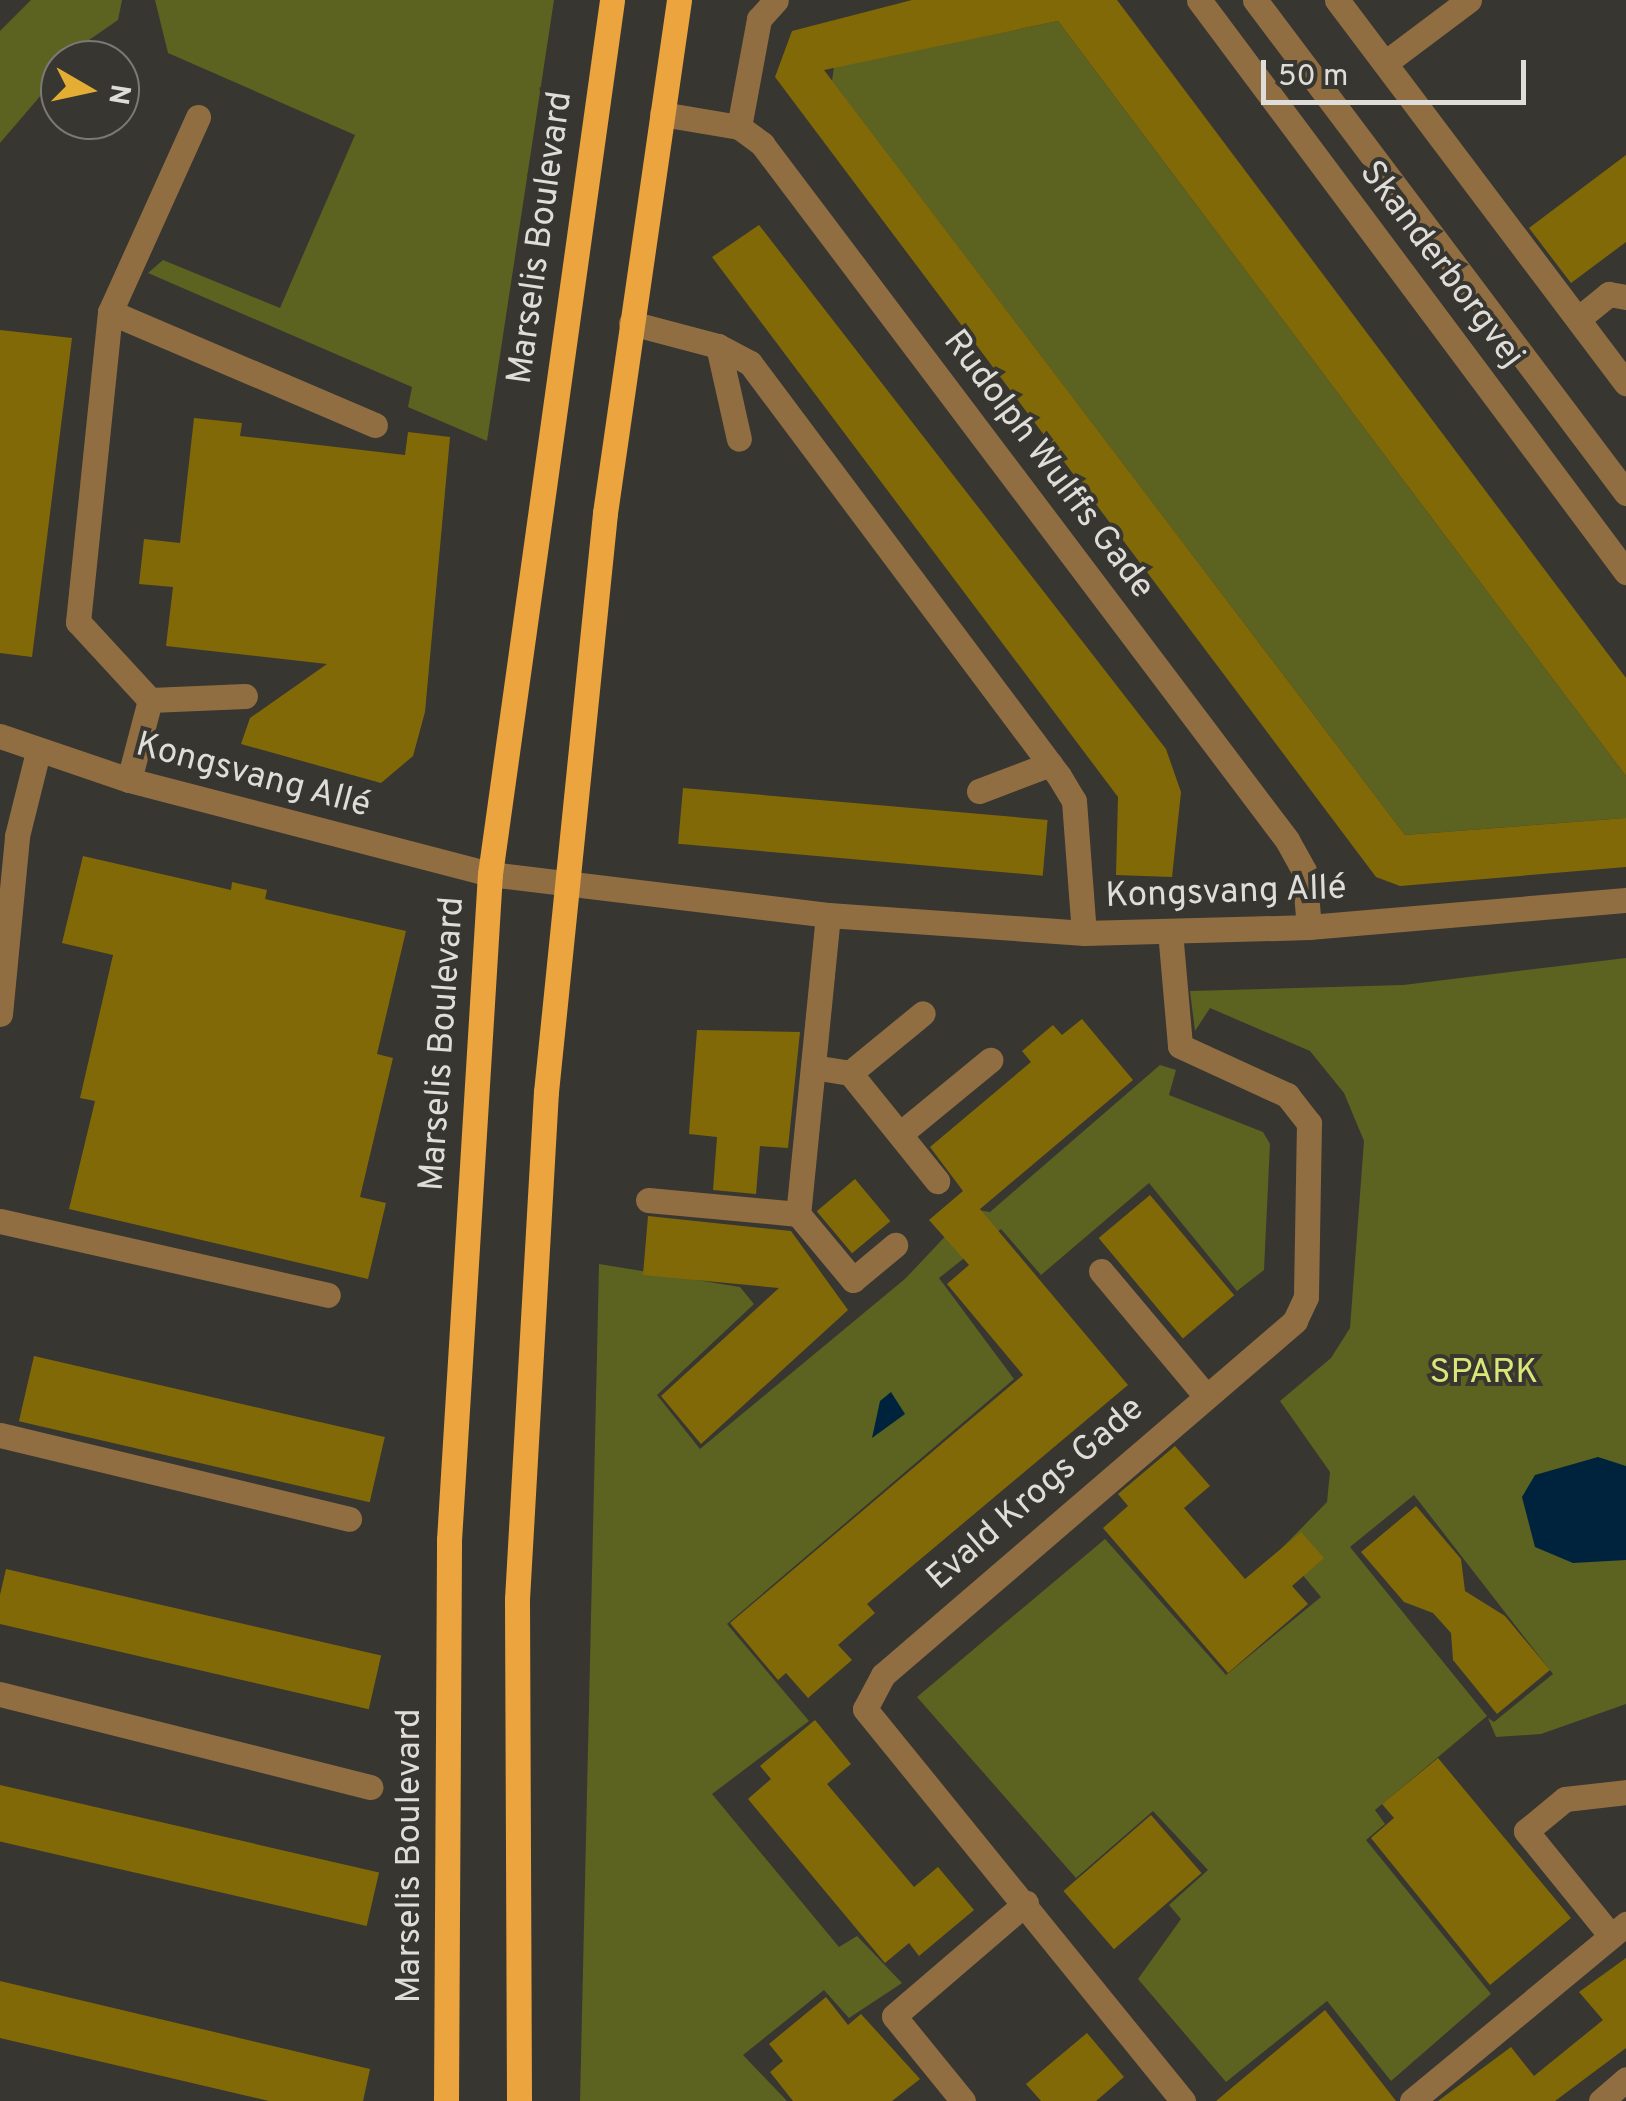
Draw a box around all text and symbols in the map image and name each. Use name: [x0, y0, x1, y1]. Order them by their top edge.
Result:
north arrow: [40, 40, 140, 140]
scale bar: [1266, 40, 1531, 102]
text: 50 m: [1278, 59, 1348, 96]
text: N: [98, 82, 137, 107]
street label: Marselis Boulevard: [500, 89, 582, 387]
street label: Skanderborgvej: [1350, 153, 1532, 377]
street label: Rudolph Wulffs Gade: [933, 322, 1163, 608]
street label: Kongsvang Allé: [130, 724, 376, 828]
street label: Kongsvang Allé: [1104, 868, 1348, 918]
street label: Marselis Boulevard: [412, 895, 474, 1193]
park label: SPARK: [1430, 1352, 1538, 1394]
street label: Evald Krogs Gade: [919, 1388, 1153, 1600]
street label: Marselis Boulevard: [389, 1708, 431, 2004]

